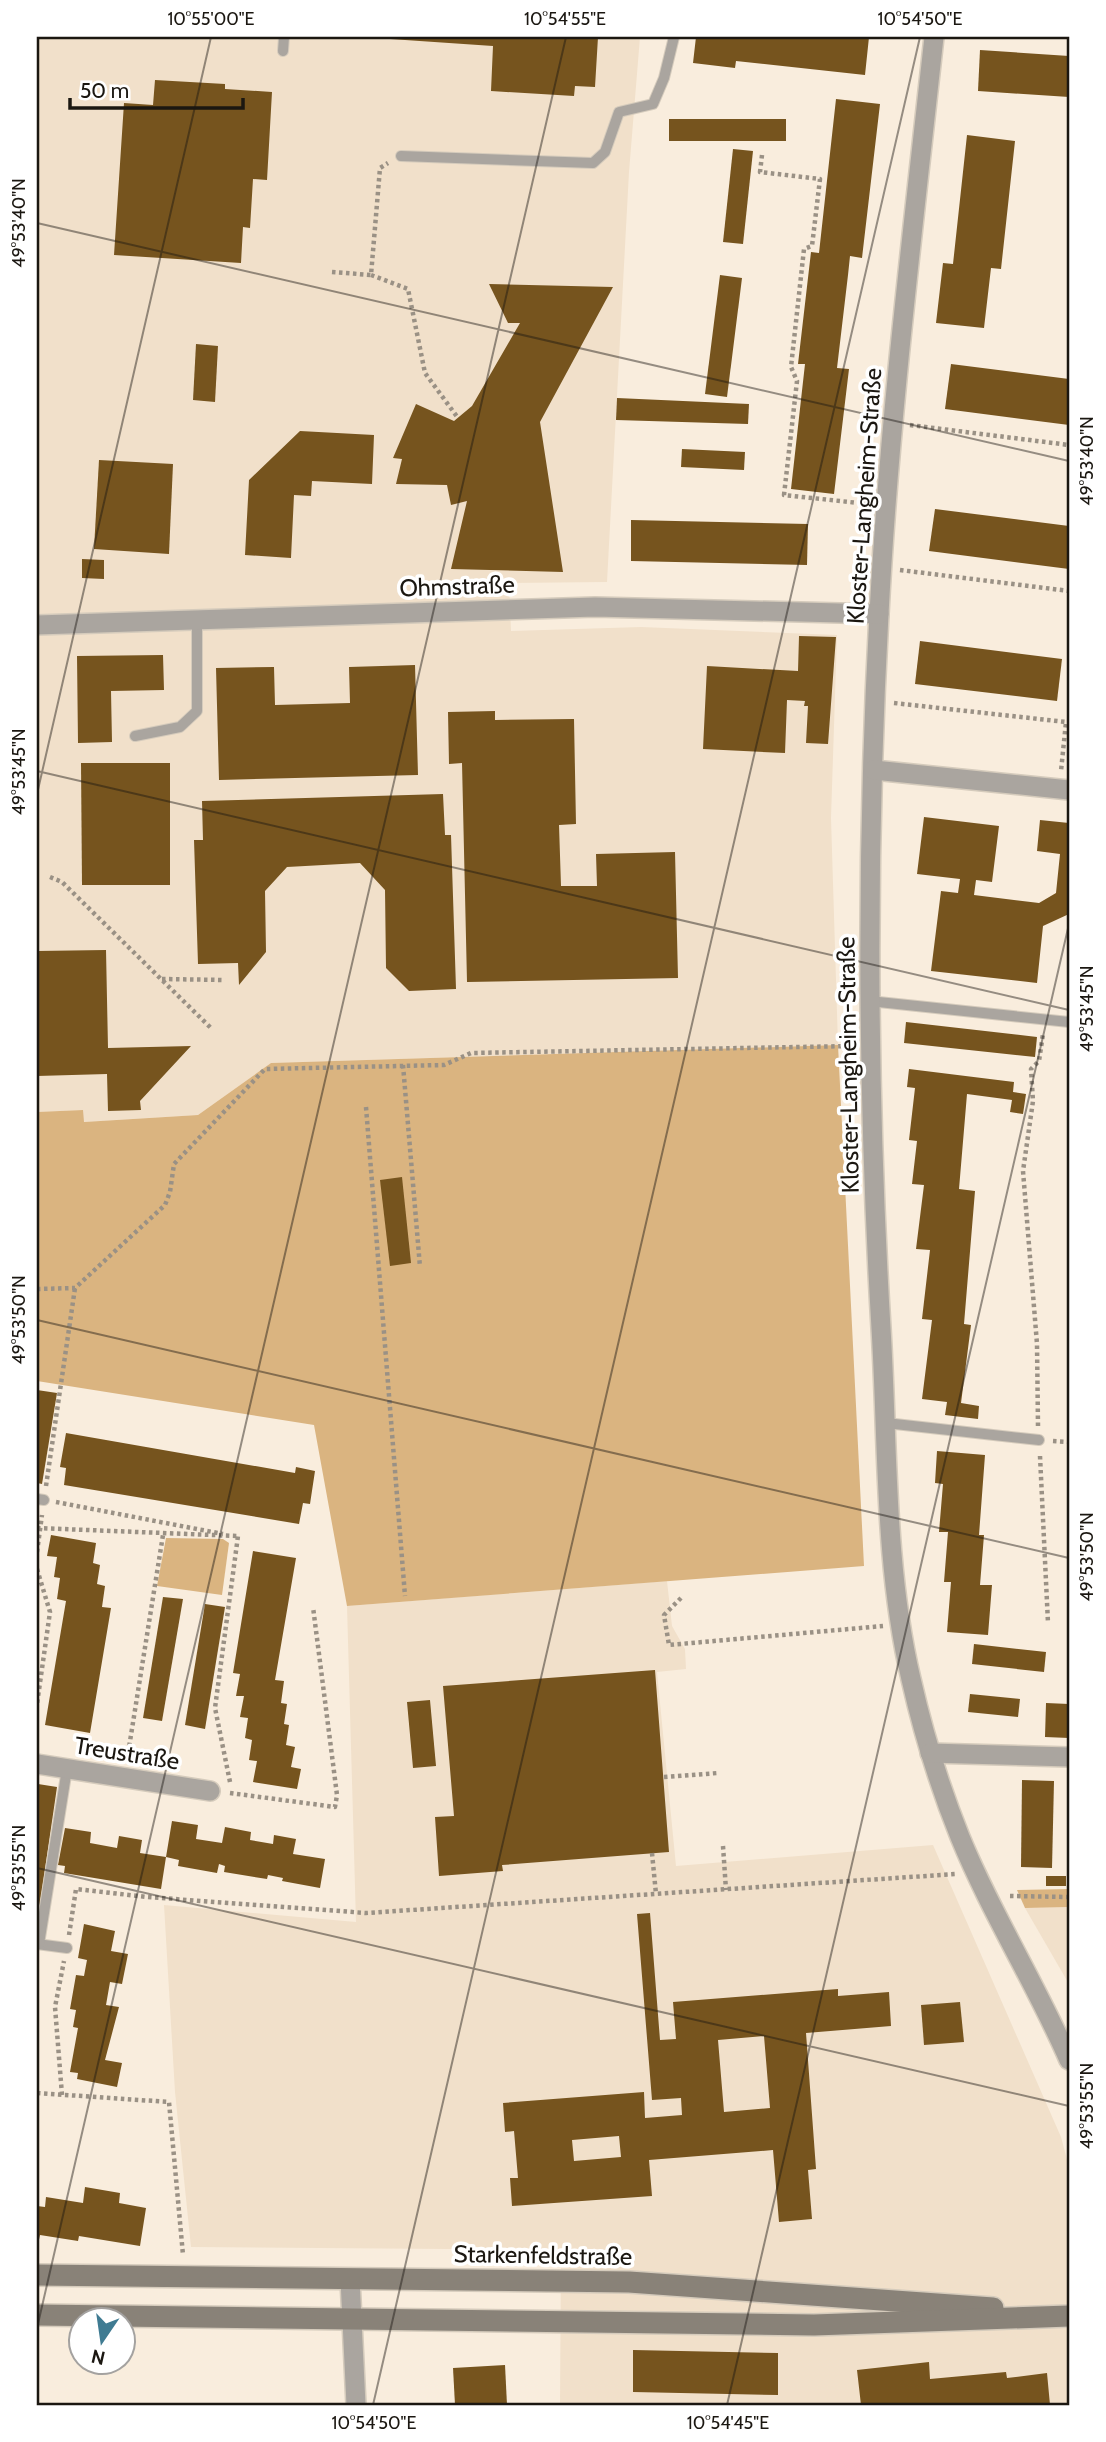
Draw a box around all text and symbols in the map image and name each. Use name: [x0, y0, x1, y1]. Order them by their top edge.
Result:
text: 10°55'00"E: [167, 8, 255, 30]
text: 10°54'55"E: [524, 8, 606, 30]
text: 10°54'50"E: [878, 8, 962, 30]
scale bar: [70, 66, 243, 110]
text: 50 m: [80, 78, 129, 103]
text: 49°53'40"N: [8, 178, 30, 268]
street label: Kloster-Langheim-Straße: [841, 367, 887, 625]
text: 49°53'40"N: [1076, 416, 1098, 506]
street label: Ohmstraße: [399, 569, 515, 603]
text: 49°53'45"N: [8, 729, 30, 815]
street label: Kloster-Langheim-Straße: [831, 936, 865, 1194]
text: 49°53'45"N: [1076, 966, 1098, 1052]
text: 49°53'50"N: [8, 1275, 30, 1365]
text: 49°53'50"N: [1076, 1512, 1098, 1602]
street label: Treustraße: [72, 1730, 182, 1776]
text: 49°53'55"N: [8, 1825, 30, 1911]
text: 49°53'55"N: [1076, 2063, 1098, 2149]
street label: Starkenfeldstraße: [454, 2239, 632, 2271]
north arrow: [66, 2306, 136, 2376]
text: N: [89, 2344, 107, 2370]
text: 10°54'50"E: [332, 2412, 416, 2434]
text: 10°54'45"E: [687, 2412, 769, 2434]

